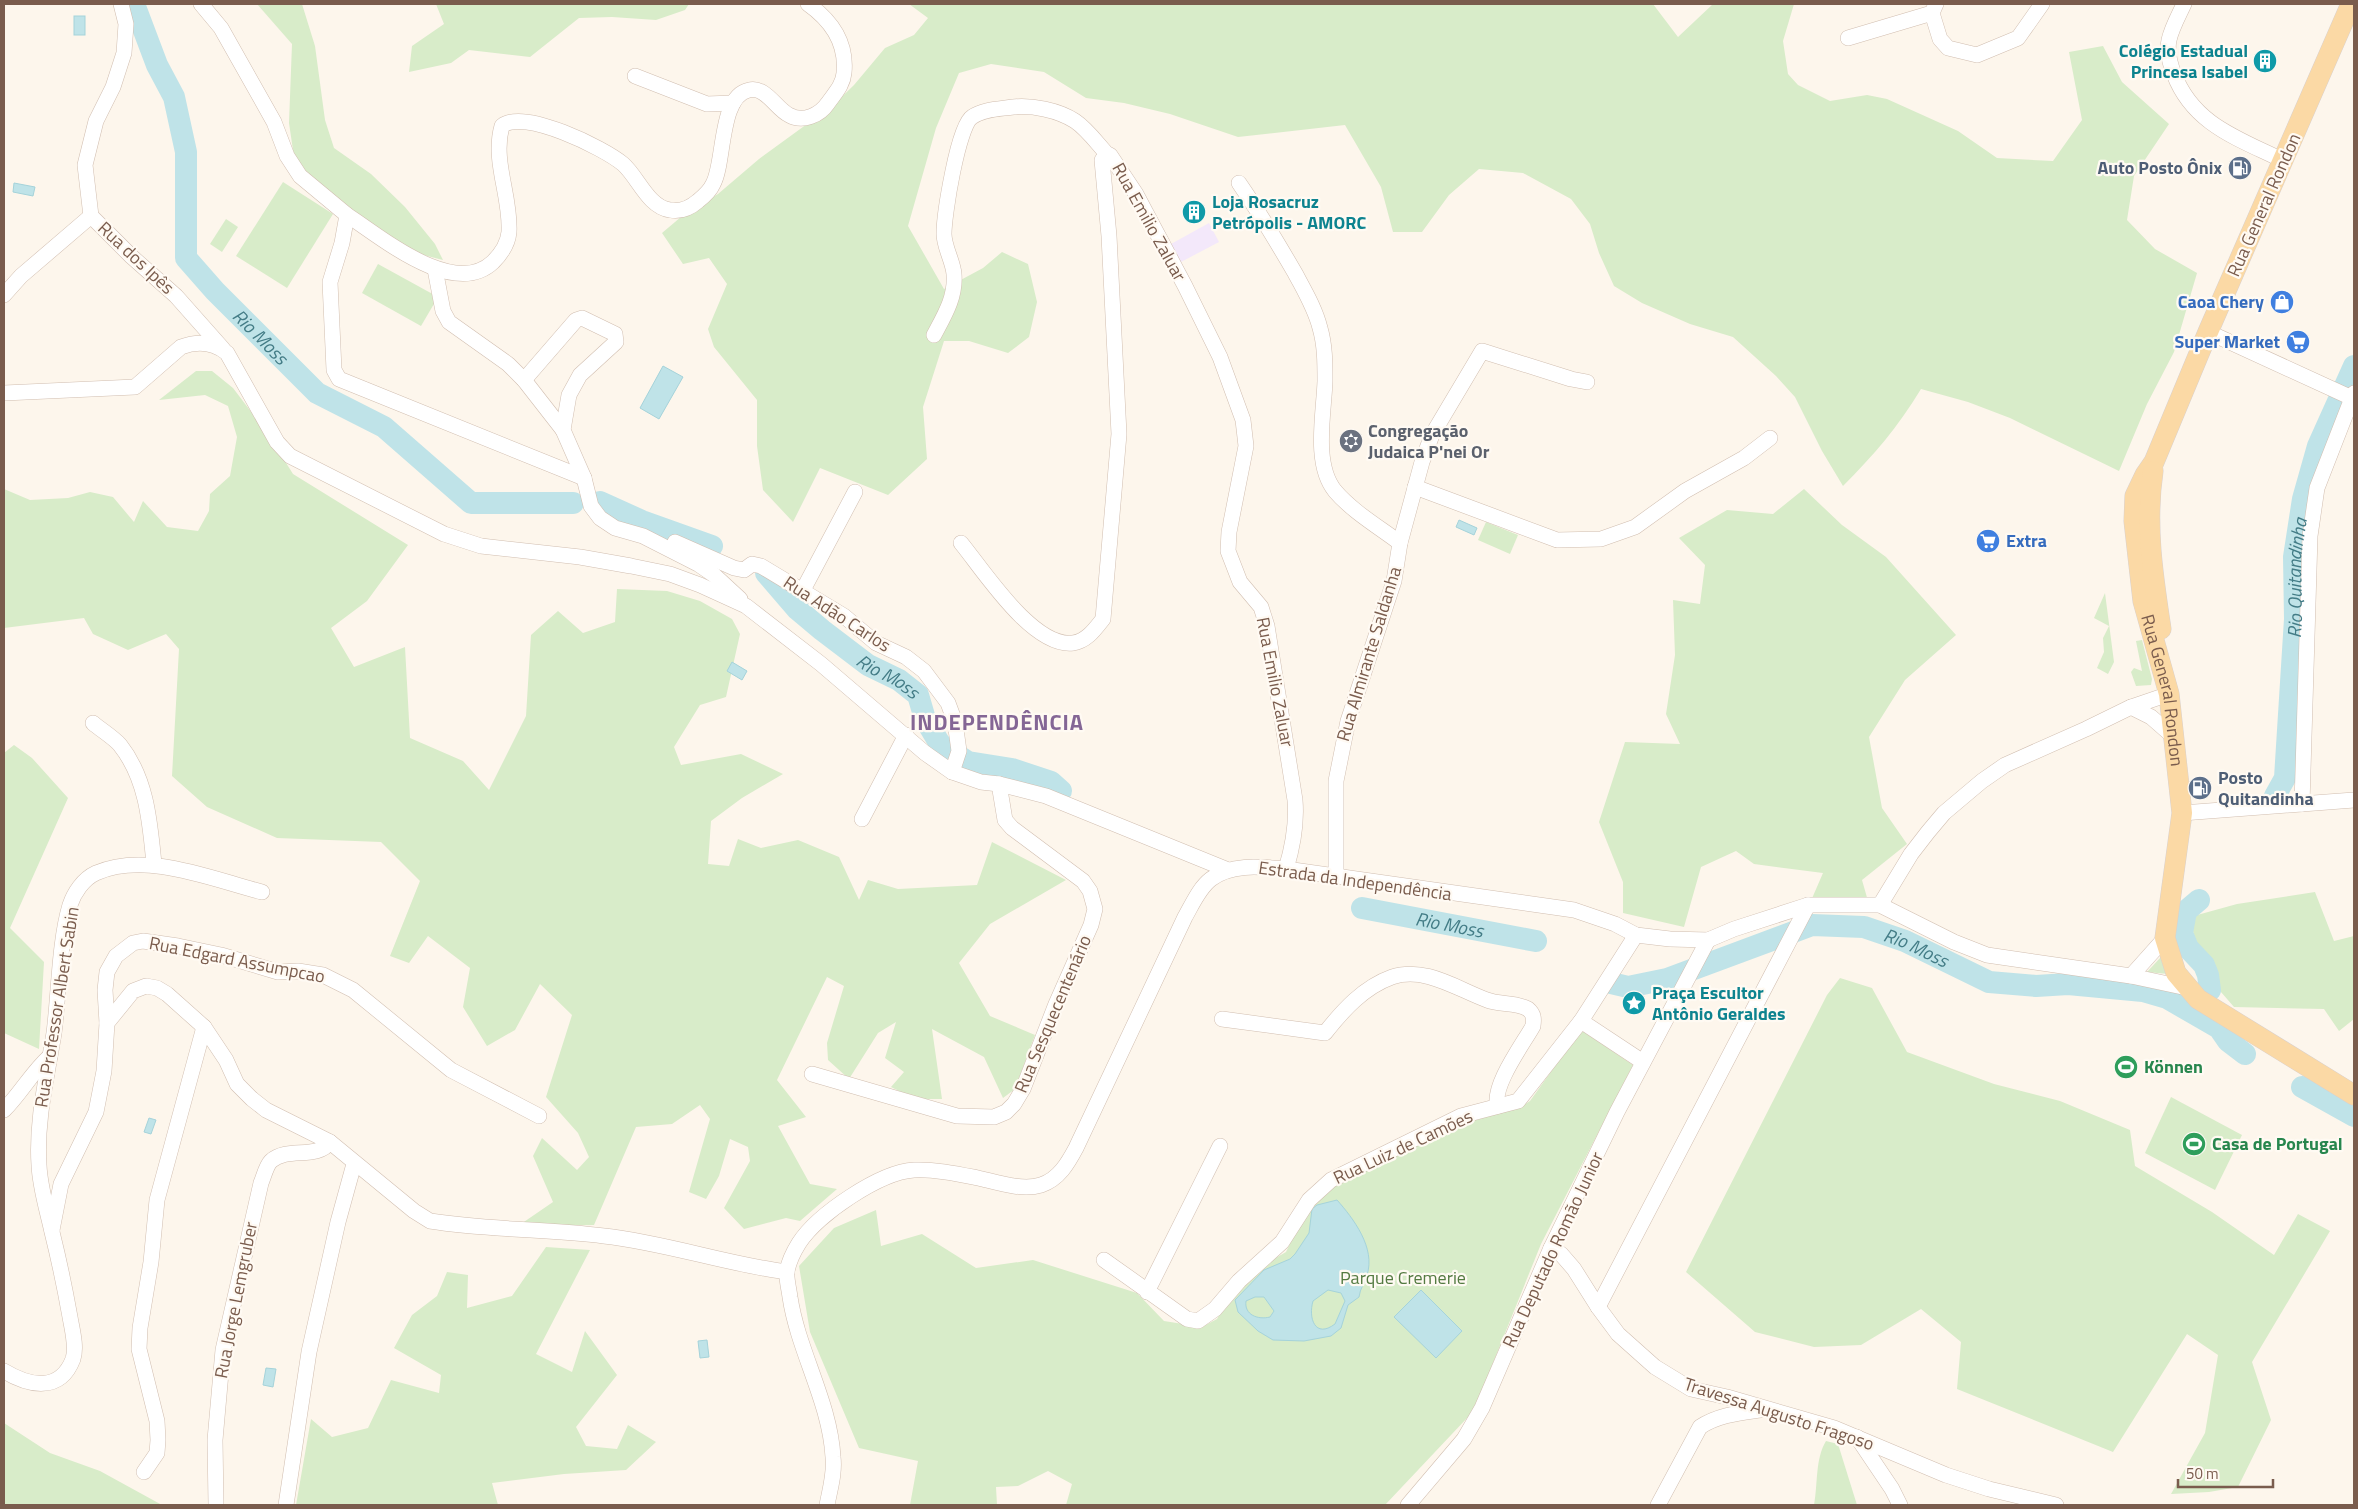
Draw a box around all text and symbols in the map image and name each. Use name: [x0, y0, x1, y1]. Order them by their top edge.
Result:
place label: Colégio Estadual Princesa Isabel: [2119, 37, 2248, 85]
building icon: Colégio Estadual Princesa Isabel: [2252, 48, 2278, 74]
street label: Rua General Rondon: [2220, 129, 2307, 281]
place label: Auto Posto Ônix: [2097, 154, 2222, 181]
fuel station icon: Auto Posto Ônix: [2227, 155, 2253, 181]
street label: Rua Emilio Zaluar: [1106, 158, 1193, 286]
place label: Loja Rosacruz Petrópolis - AMORC: [1212, 188, 1366, 236]
building icon: Loja Rosacruz Petrópolis - AMORC: [1181, 199, 1207, 225]
street label: Rua dos Ipês: [92, 215, 181, 300]
place label: Caoa Chery: [2178, 288, 2264, 315]
shop icon: Caoa Chery: [2269, 289, 2295, 315]
water label: Rio Moss: [226, 302, 297, 372]
place label: Super Market: [2174, 328, 2280, 355]
supermarket icon: Super Market: [2285, 329, 2311, 355]
place label: Congregação Judaica P'nei Or: [1368, 417, 1490, 465]
synagogue icon: Congregação Judaica P'nei Or: [1338, 428, 1364, 454]
water label: Rio Quitandinha: [2279, 514, 2314, 639]
place label: Extra: [2006, 527, 2047, 554]
supermarket icon: Extra: [1975, 528, 2001, 554]
street label: Rua Almirante Saldanha: [1329, 563, 1408, 745]
street label: Rua Adão Carlos: [778, 569, 896, 658]
street label: Rua General Rondon: [2134, 611, 2191, 768]
street label: Rua Emilio Zaluar: [1250, 615, 1301, 749]
water label: Rio Moss: [851, 646, 928, 706]
district label: INDEPENDÊNCIA: [910, 705, 1084, 739]
place label: Posto Quitandinha: [2218, 764, 2314, 812]
fuel station icon: Posto Quitandinha: [2187, 775, 2213, 801]
street label: Estrada da Independência: [1257, 854, 1453, 907]
water label: Rio Moss: [1413, 903, 1488, 945]
street label: Rua Professor Albert Sabin: [27, 905, 86, 1109]
water label: Rio Moss: [1880, 920, 1955, 975]
street label: Rua Edgard Assumpcao: [147, 929, 327, 990]
street label: Rua Sesquecentenário: [1007, 931, 1098, 1097]
place label: Praça Escultor Antônio Geraldes: [1652, 979, 1786, 1027]
place icon: Praça Escultor Antônio Geraldes: [1621, 990, 1647, 1016]
place label: Können: [2144, 1053, 2203, 1080]
sports icon: Können: [2113, 1054, 2139, 1080]
street label: Rua Luiz de Camões: [1329, 1102, 1477, 1191]
place label: Casa de Portugal: [2212, 1130, 2343, 1157]
sports icon: Casa de Portugal: [2181, 1131, 2207, 1157]
street label: Rua Deputado Romão Junior: [1495, 1147, 1610, 1352]
street label: Rua Jorge Lemgruber: [207, 1219, 264, 1381]
park label: Parque Cremerie: [1340, 1264, 1466, 1291]
street label: Travessa Augusto Fragoso: [1681, 1370, 1878, 1457]
scale bar: [2178, 1456, 2273, 1488]
text: 50 m: [2186, 1462, 2219, 1485]

